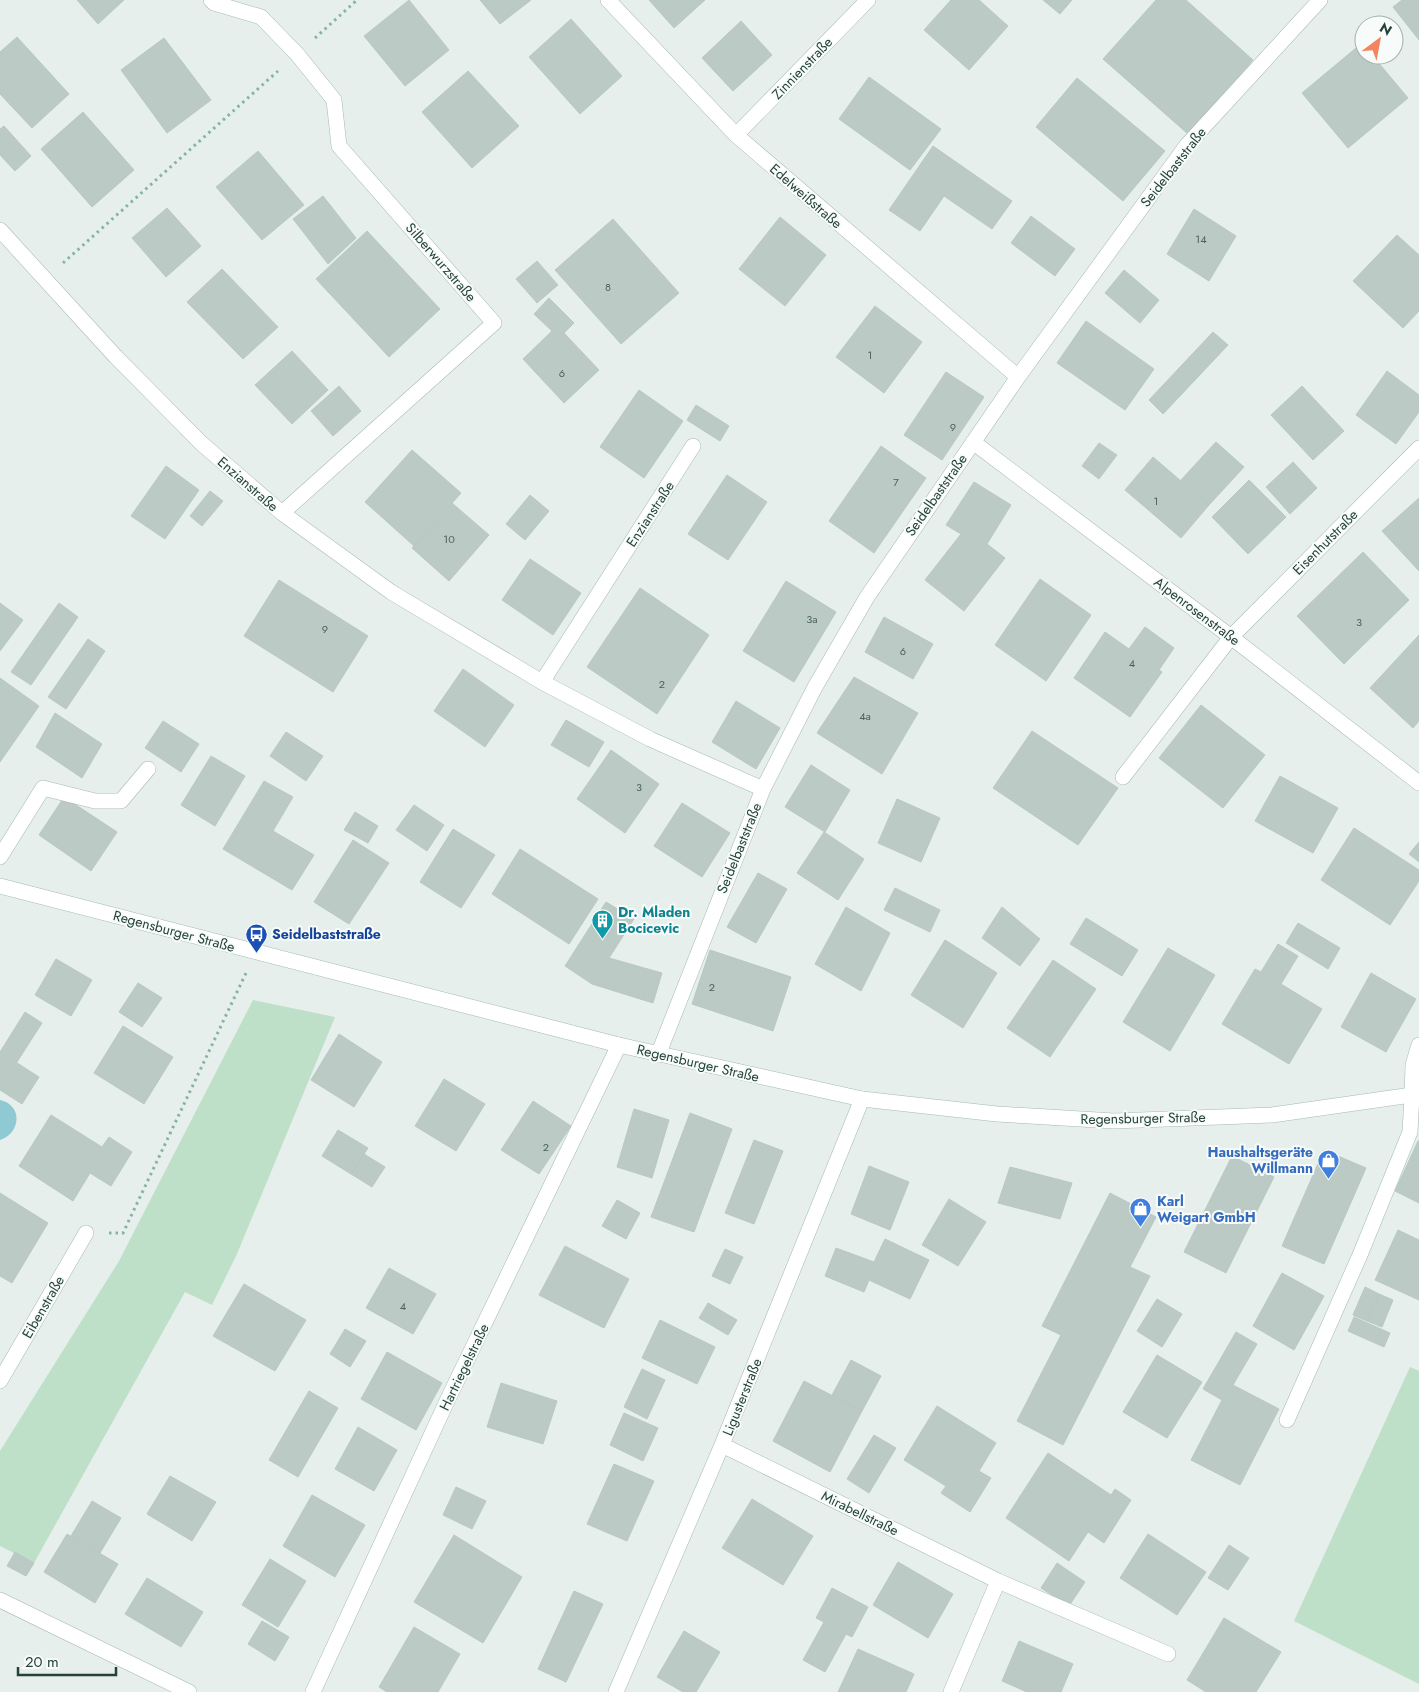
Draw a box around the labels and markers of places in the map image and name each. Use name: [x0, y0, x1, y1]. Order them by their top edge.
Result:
place label: Dr. Mladen Bocicevic: [618, 902, 690, 938]
building icon: Dr. Mladen Bocicevic: [590, 908, 614, 939]
bus stop icon: Seidelbaststraße: [244, 922, 268, 953]
place label: Seidelbaststraße: [272, 924, 381, 944]
place label: Haushaltsgeräte Willmann: [1207, 1142, 1313, 1178]
shop icon: Haushaltsgeräte Willmann: [1317, 1148, 1341, 1179]
place label: Karl Weigart GmbH: [1157, 1191, 1256, 1227]
shop icon: Karl Weigart GmbH: [1129, 1197, 1153, 1228]

